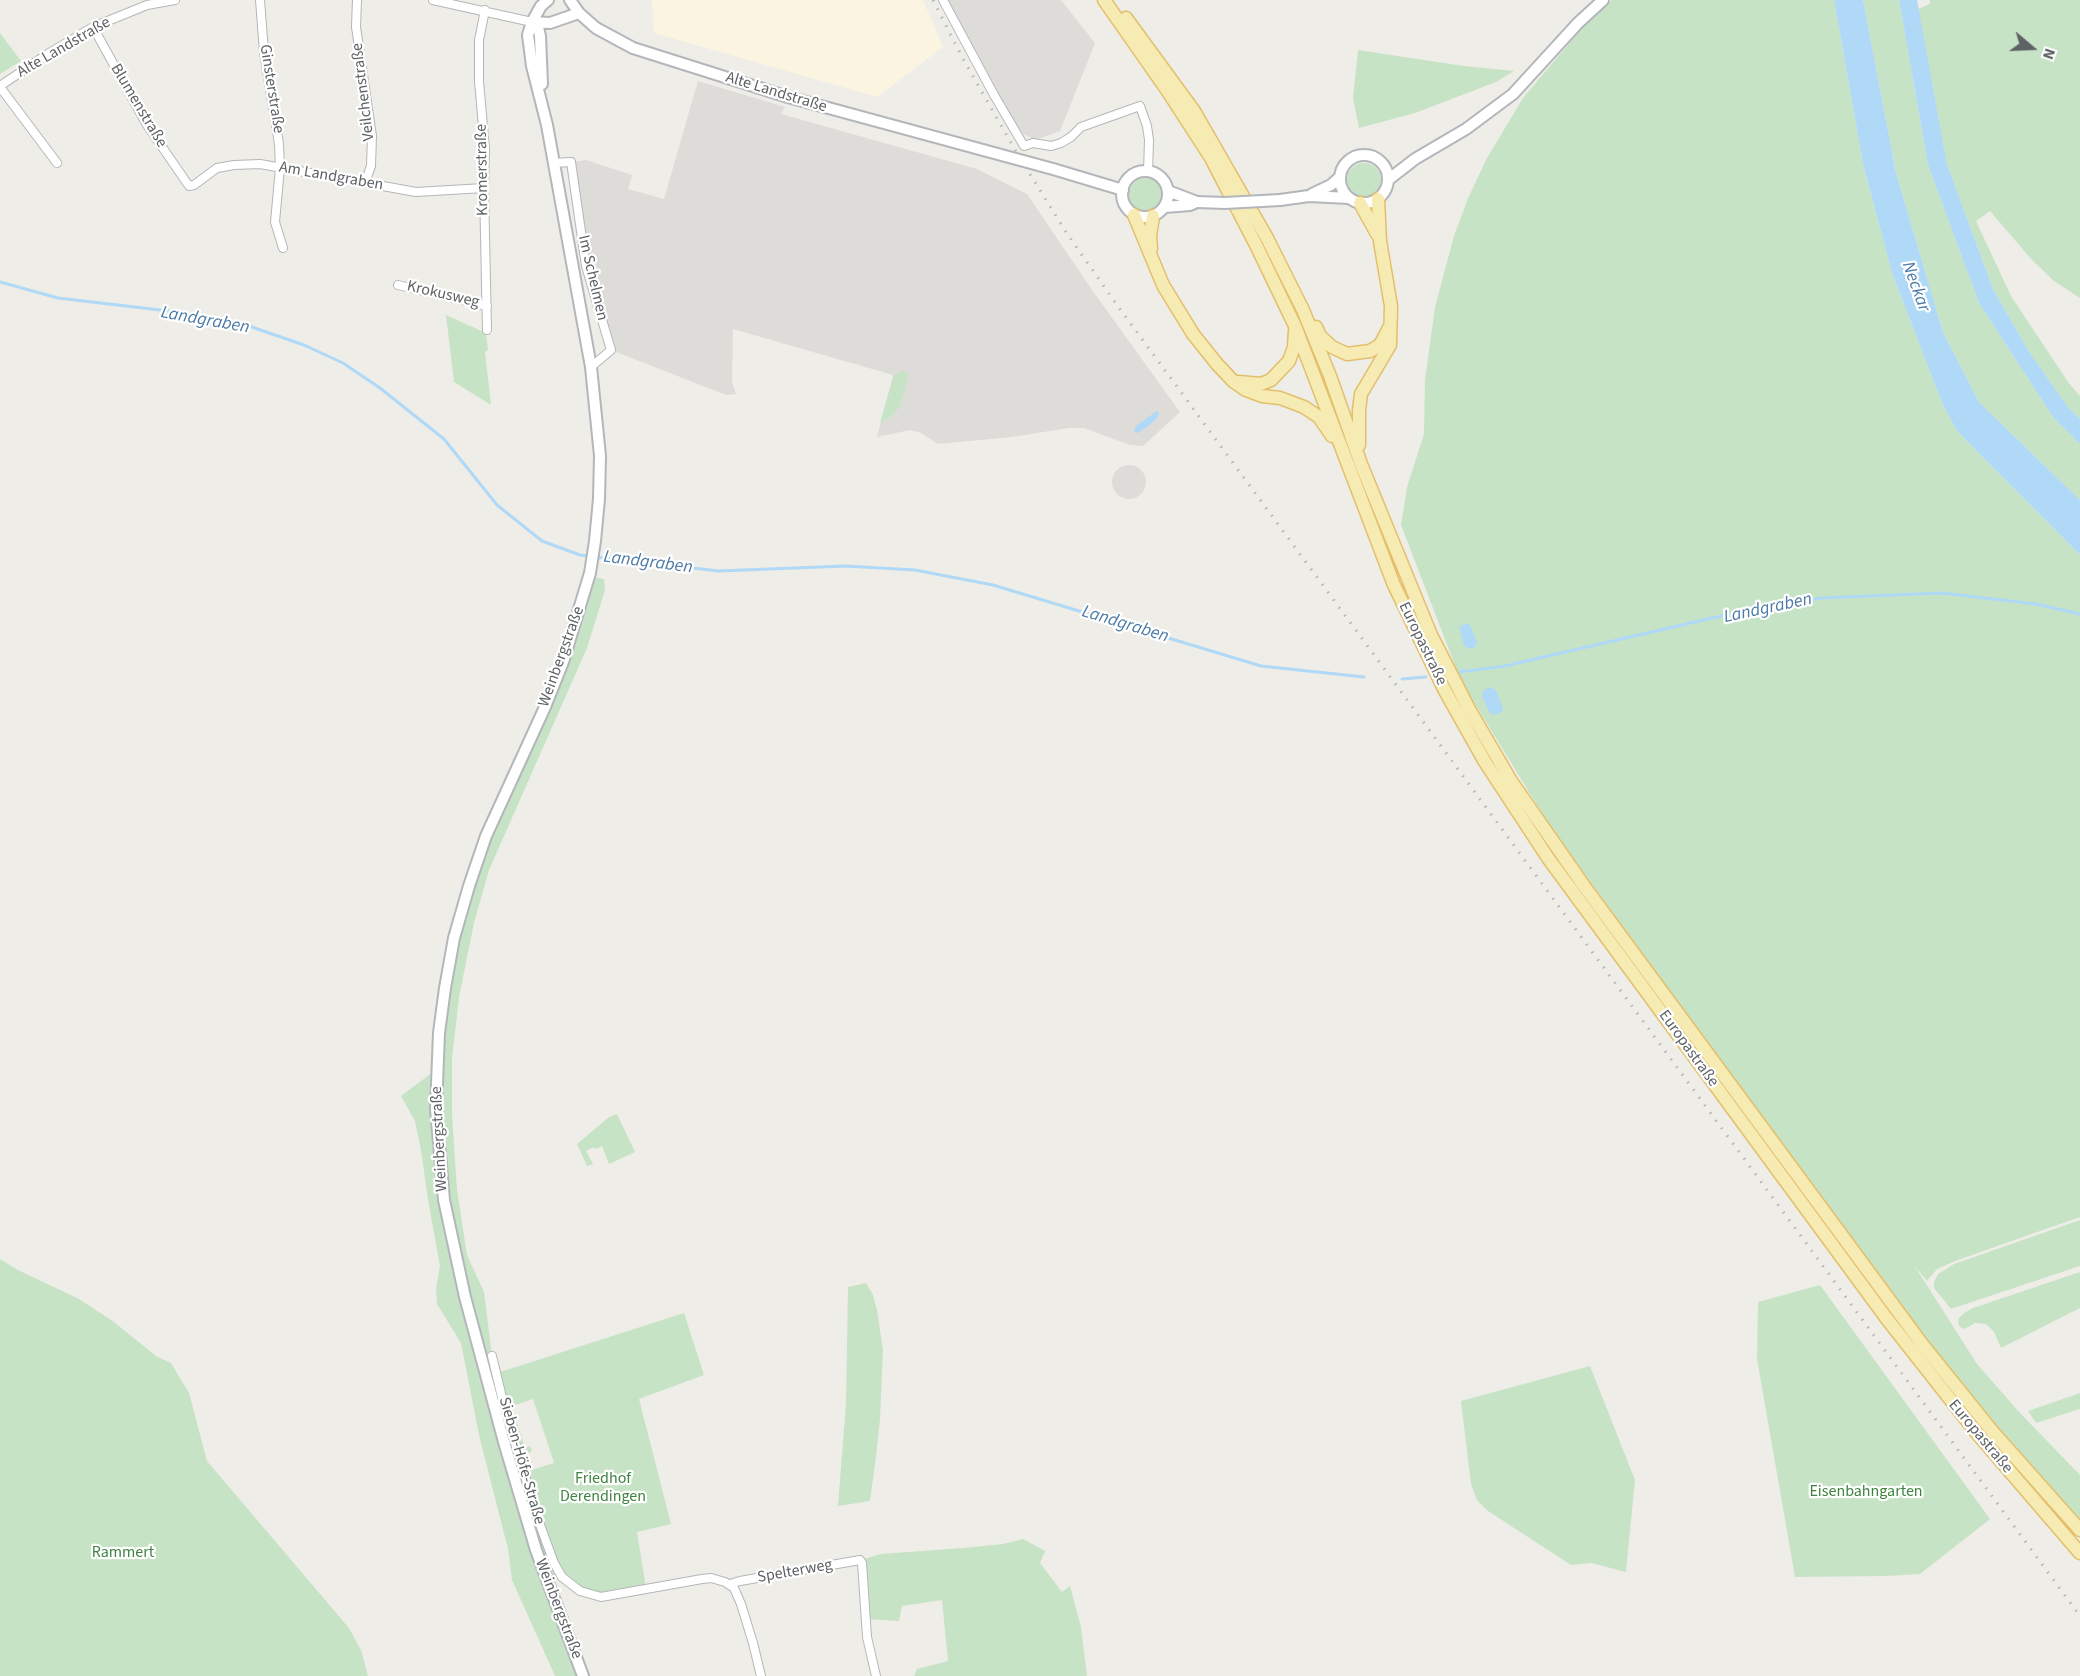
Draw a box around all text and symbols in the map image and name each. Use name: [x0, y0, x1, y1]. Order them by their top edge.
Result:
street label: Alte Landstraße: [14, 13, 114, 83]
north arrow: [2002, 18, 2062, 78]
street label: Veilchenstraße: [348, 42, 380, 142]
street label: Ginsterstraße: [254, 43, 288, 135]
text: N: [2037, 45, 2061, 62]
street label: Blumenstraße: [105, 61, 171, 151]
street label: Alte Landstraße: [723, 69, 829, 117]
street label: Kromerstraße: [473, 124, 493, 216]
street label: Am Landgraben: [277, 158, 385, 196]
street label: Im Schelmen: [573, 233, 611, 323]
water label: Neckar: [1896, 259, 1934, 315]
street label: Krokusweg: [405, 277, 481, 313]
water label: Landgraben: [159, 303, 251, 339]
water label: Landgraben: [602, 547, 694, 579]
water label: Landgraben: [1722, 589, 1814, 629]
street label: Europastraße: [1394, 599, 1450, 689]
water label: Landgraben: [1079, 602, 1171, 648]
street label: Weinbergstraße: [535, 604, 589, 710]
street label: Europastraße: [1654, 1007, 1722, 1091]
street label: Weinbergstraße: [428, 1086, 452, 1192]
street label: Sieben-Höfe-Straße: [494, 1395, 548, 1527]
street label: Europastraße: [1944, 1396, 2016, 1478]
park label: Friedhof Derendingen: [560, 1469, 646, 1507]
park label: Eisenbahngarten: [1809, 1482, 1923, 1502]
park label: Rammert: [92, 1543, 154, 1563]
street label: Weinbergstraße: [530, 1556, 586, 1662]
street label: Spelterweg: [756, 1556, 834, 1588]

